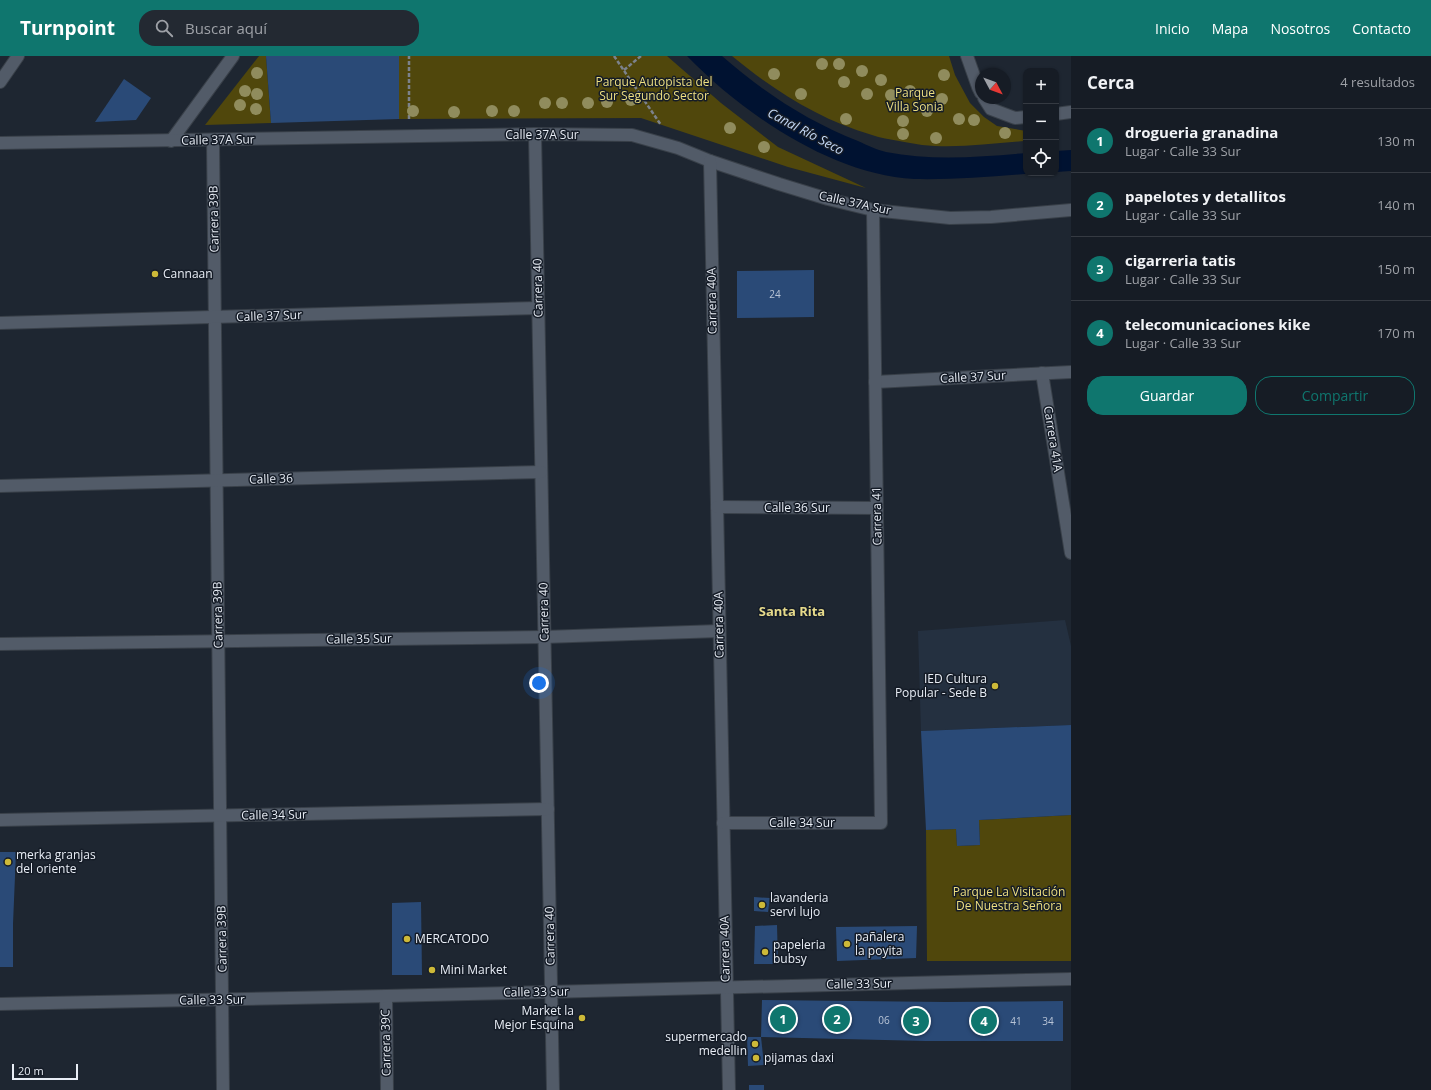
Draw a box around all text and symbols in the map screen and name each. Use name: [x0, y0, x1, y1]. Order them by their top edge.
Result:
search box: [139, 10, 419, 46]
text: Turnpoint: [20, 15, 115, 41]
icon: search: [153, 17, 175, 39]
text: Buscar aquí: [185, 18, 267, 38]
text: Inicio: [1155, 19, 1190, 38]
text: Mapa: [1212, 19, 1248, 38]
text: Nosotros: [1270, 19, 1330, 38]
text: Contacto: [1352, 19, 1411, 38]
north arrow: [975, 68, 1011, 104]
map controls: [1023, 68, 1059, 176]
button: +: [1023, 68, 1059, 104]
text: Cerca: [1087, 71, 1135, 94]
park label: Parque Autopista del Sur Segundo Sector: [595, 73, 713, 104]
text: 4 resultados: [1340, 73, 1415, 91]
park label: Parque Villa Sonia: [887, 84, 943, 115]
water label: Canal Río Seco: [765, 103, 847, 159]
button: −: [1023, 104, 1059, 140]
text: drogueria granadina: [1125, 122, 1278, 142]
street label: Calle 37A Sur: [505, 126, 579, 143]
street label: Calle 37A Sur: [181, 130, 255, 149]
text: 1: [1096, 132, 1104, 150]
text: 130 m: [1377, 132, 1415, 150]
button: locate: [1023, 140, 1059, 176]
text: Lugar · Calle 33 Sur: [1125, 142, 1241, 160]
street label: Carrera 39B: [204, 185, 223, 253]
text: papelotes y detallitos: [1125, 186, 1286, 206]
street label: Calle 37A Sur: [817, 187, 893, 218]
text: 2: [1096, 196, 1104, 214]
text: 140 m: [1377, 196, 1415, 214]
text: Lugar · Calle 33 Sur: [1125, 206, 1241, 224]
text: cigarreria tatis: [1125, 250, 1236, 270]
street label: Carrera 40: [528, 258, 547, 318]
text: 3: [1096, 260, 1104, 278]
text: 150 m: [1377, 260, 1415, 278]
place label: Cannaan: [163, 265, 213, 282]
street label: Carrera 40A: [702, 267, 721, 335]
marker: Cannaan: [150, 269, 160, 279]
text: Lugar · Calle 33 Sur: [1125, 270, 1241, 288]
house number: 24: [769, 287, 781, 301]
street label: Calle 37 Sur: [236, 306, 302, 325]
text: telecomunicaciones kike: [1125, 314, 1310, 334]
text: 4: [1096, 324, 1104, 342]
text: 170 m: [1377, 324, 1415, 342]
text: Lugar · Calle 33 Sur: [1125, 334, 1241, 352]
street label: Calle 37 Sur: [940, 366, 1006, 387]
button: Guardar: [1087, 376, 1247, 415]
button: Compartir: [1255, 376, 1415, 415]
street label: Carrera 41A: [1040, 405, 1067, 474]
street label: Calle 36: [249, 469, 293, 488]
street label: Carrera 41: [867, 486, 886, 546]
street label: Calle 36 Sur: [764, 499, 830, 516]
street label: Carrera 39B: [208, 581, 227, 649]
street label: Carrera 40: [534, 582, 553, 642]
street label: Carrera 40A: [709, 591, 728, 659]
district label: Santa Rita: [759, 602, 825, 620]
street label: Calle 35 Sur: [326, 629, 392, 648]
place label: IED Cultura Popular - Sede B: [895, 670, 987, 701]
your location: [529, 673, 549, 693]
marker: IED Cultura Popular - Sede B: [990, 681, 1000, 691]
street label: Calle 34 Sur: [241, 805, 307, 824]
street label: Calle 34 Sur: [769, 814, 835, 831]
place label: merka granjas del oriente: [16, 846, 96, 877]
marker: merka granjas del oriente: [3, 857, 13, 867]
park label: Parque La Visitación De Nuestra Señora: [953, 883, 1065, 914]
place label: lavanderia servi lujo: [770, 889, 828, 920]
marker: lavanderia servi lujo: [757, 900, 767, 910]
street label: Carrera 39B: [212, 905, 231, 973]
street label: Carrera 40: [540, 906, 559, 966]
street label: Carrera 40A: [715, 915, 734, 983]
place label: pañalera la poyita: [855, 928, 904, 959]
place label: MERCATODO: [415, 930, 489, 947]
marker: MERCATODO: [402, 934, 412, 944]
place label: papeleria bubsy: [773, 936, 825, 967]
marker: pañalera la poyita: [842, 939, 852, 949]
marker: papeleria bubsy: [760, 947, 770, 957]
place label: Mini Market: [440, 961, 507, 978]
marker: Mini Market: [427, 965, 437, 975]
street label: Calle 33 Sur: [826, 974, 892, 993]
street label: Calle 33 Sur: [503, 982, 569, 1001]
street label: Calle 33 Sur: [179, 990, 245, 1009]
place label: Market la Mejor Esquina: [494, 1002, 574, 1033]
pin: 1: [770, 1004, 796, 1034]
pin: 2: [824, 1004, 850, 1034]
pin: 3: [903, 1006, 929, 1036]
pin: 4: [971, 1006, 997, 1036]
street label: Carrera 39C: [376, 1009, 395, 1077]
marker: Market la Mejor Esquina: [577, 1013, 587, 1023]
house number: 06: [878, 1013, 890, 1027]
house number: 41: [1010, 1014, 1022, 1028]
house number: 34: [1042, 1014, 1054, 1028]
place label: supermercado medellin: [665, 1028, 747, 1059]
marker: supermercado medellin: [750, 1039, 760, 1049]
place label: pijamas daxi: [764, 1049, 834, 1066]
marker: pijamas daxi: [751, 1053, 761, 1063]
scale bar: [12, 1062, 78, 1081]
text: 20 m: [18, 1063, 44, 1078]

